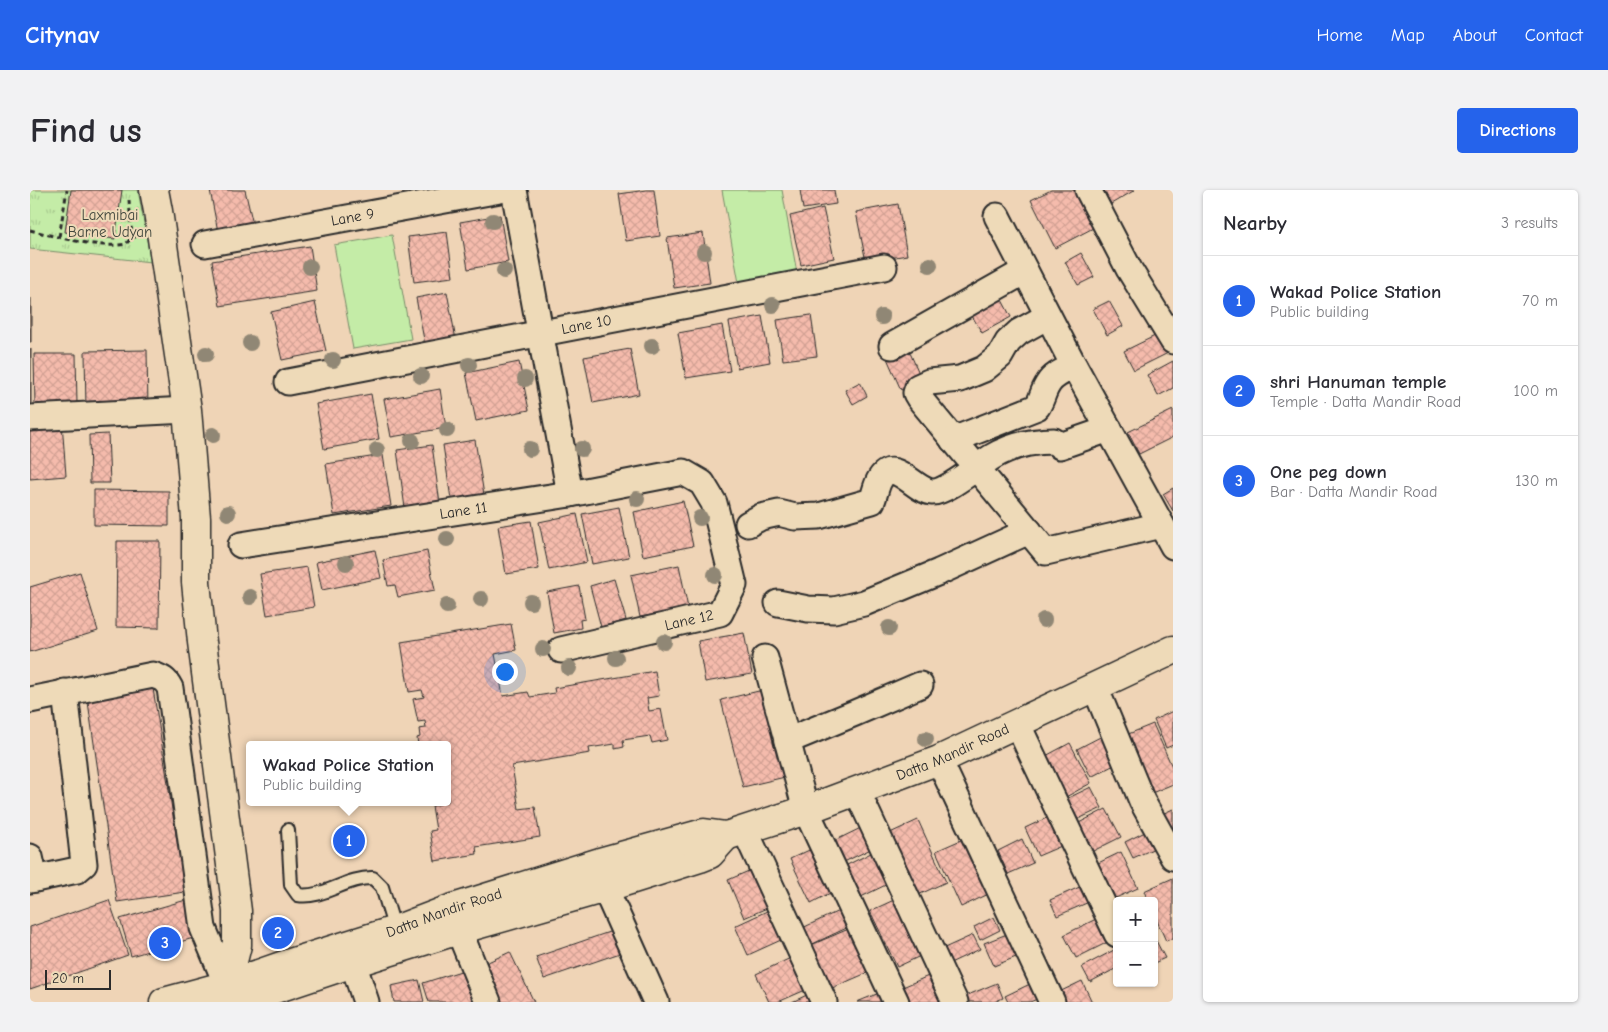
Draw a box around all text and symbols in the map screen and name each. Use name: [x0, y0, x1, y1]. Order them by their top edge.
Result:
text: Citynav: [25, 21, 100, 49]
text: Home: [1316, 25, 1363, 46]
text: Map: [1391, 25, 1425, 46]
text: About: [1453, 25, 1497, 46]
text: Contact: [1525, 25, 1583, 46]
button: Directions: [1457, 108, 1578, 153]
text: Find us: [30, 110, 142, 151]
street label: Lane 9: [329, 204, 376, 230]
park label: Laxmibai Barne Udyan: [68, 206, 152, 241]
text: Nearby: [1223, 211, 1287, 235]
text: 3 results: [1501, 214, 1558, 232]
text: Wakad Police Station: [1270, 281, 1441, 303]
text: 1: [1236, 292, 1242, 310]
text: 70 m: [1522, 292, 1558, 310]
text: Public building: [1270, 303, 1369, 321]
street label: Lane 10: [560, 311, 613, 338]
text: shri Hanuman temple: [1270, 371, 1446, 393]
text: 2: [1235, 382, 1243, 400]
text: 100 m: [1514, 382, 1558, 400]
text: Temple · Datta Mandir Road: [1270, 393, 1461, 411]
text: One peg down: [1270, 461, 1387, 483]
text: 3: [1235, 472, 1243, 490]
text: 130 m: [1515, 472, 1558, 490]
text: Bar · Datta Mandir Road: [1270, 483, 1438, 501]
street label: Lane 11: [438, 498, 488, 523]
street label: Lane 12: [663, 606, 715, 634]
your location: [492, 659, 518, 685]
street label: Datta Mandir Road: [893, 719, 1012, 784]
popup: [246, 741, 451, 806]
text: Wakad Police Station: [263, 754, 434, 776]
text: Public building: [263, 776, 362, 794]
pin: 1: [333, 822, 365, 860]
street label: Datta Mandir Road: [384, 884, 504, 941]
map controls: [1113, 897, 1158, 987]
button: +: [1113, 897, 1158, 942]
pin: 2: [262, 914, 294, 952]
pin: 3: [149, 924, 181, 962]
button: −: [1113, 942, 1158, 987]
scale bar: [45, 967, 111, 990]
text: 20 m: [52, 970, 84, 987]

